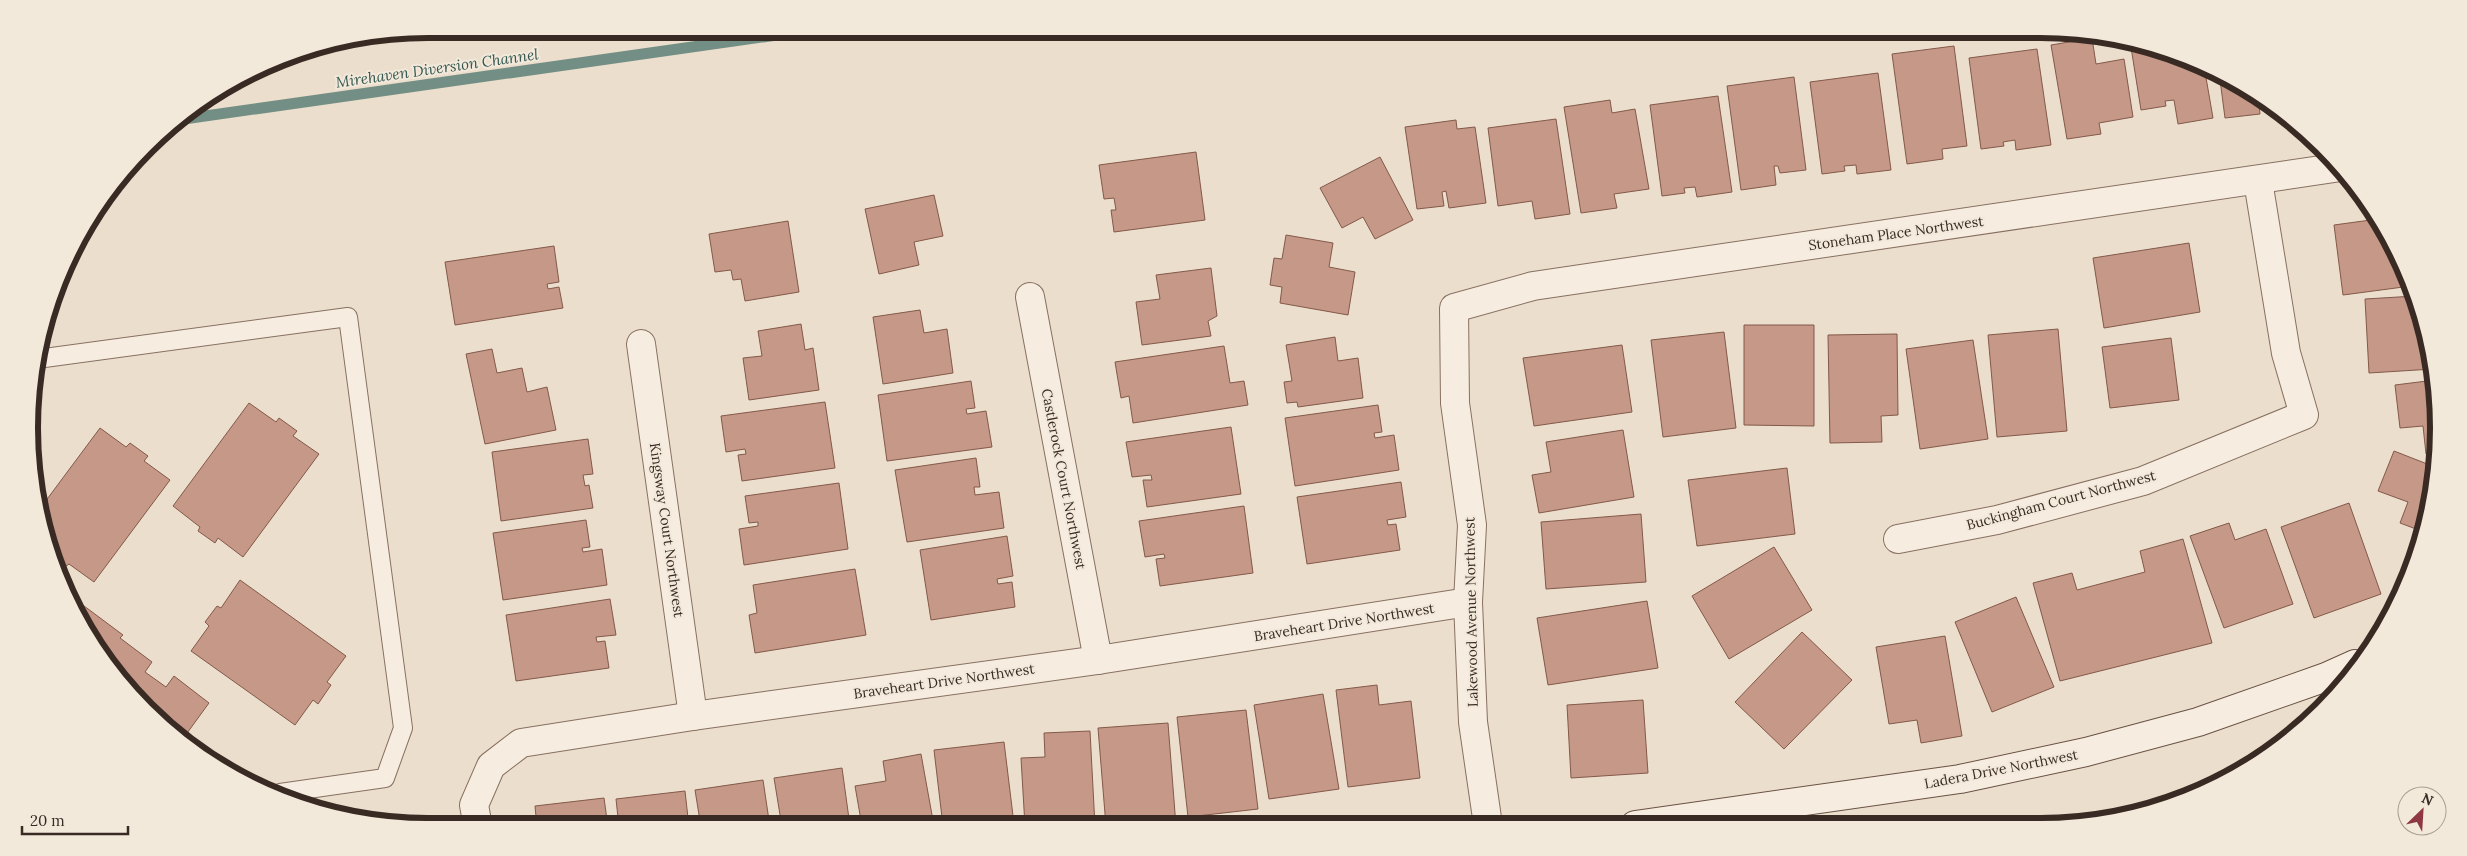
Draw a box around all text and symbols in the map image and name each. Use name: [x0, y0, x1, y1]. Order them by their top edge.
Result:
water label: Mirehaven Diversion Channel: [335, 44, 540, 92]
street label: Stoneham Place Northwest: [1807, 212, 1985, 254]
street label: Castlerock Court Northwest: [1038, 387, 1090, 572]
street label: Kingsway Court Northwest: [646, 442, 688, 619]
street label: Buckingham Court Northwest: [1964, 466, 2158, 534]
street label: Lakewood Avenue Northwest: [1460, 516, 1482, 707]
street label: Braveheart Drive Northwest: [1252, 599, 1436, 645]
street label: Braveheart Drive Northwest: [852, 659, 1036, 703]
street label: Ladera Drive Northwest: [1923, 745, 2080, 793]
north arrow: [2397, 786, 2447, 836]
text: N: [2419, 789, 2436, 810]
scale bar: [22, 804, 129, 836]
text: 20 m: [30, 811, 65, 830]

